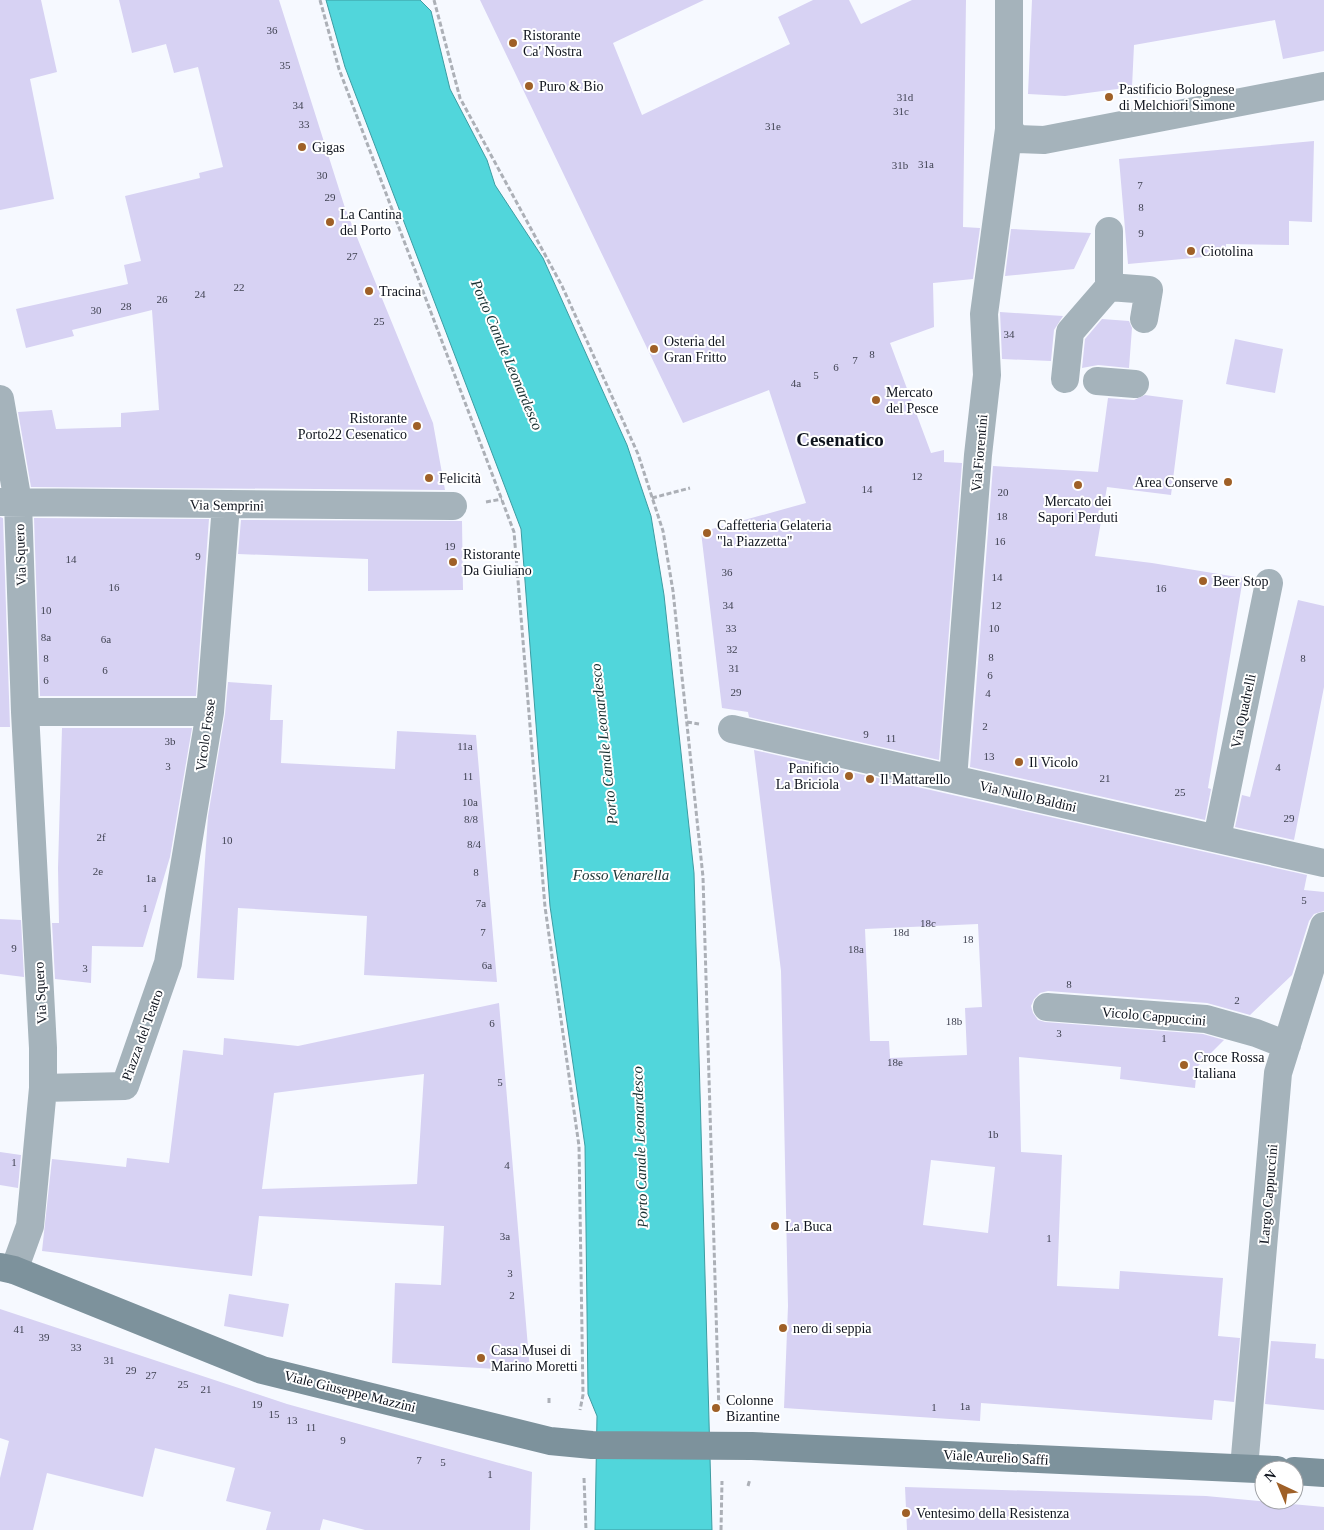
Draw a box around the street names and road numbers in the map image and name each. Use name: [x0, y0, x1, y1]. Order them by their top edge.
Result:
street label: Via Fiorentini: [969, 413, 990, 493]
street label: Via Semprini: [190, 497, 264, 514]
street label: Via Squero: [12, 523, 29, 586]
street label: Via Quadrelli: [1228, 672, 1259, 750]
street label: Vicolo Fosse: [193, 698, 218, 772]
street label: Via Nullo Baldini: [978, 778, 1078, 815]
street label: Via Squero: [31, 961, 50, 1025]
street label: Piazza del Teatro: [119, 988, 166, 1083]
street label: Vicolo Cappuccini: [1101, 1004, 1207, 1029]
street label: Largo Cappuccini: [1257, 1143, 1280, 1245]
street label: Viale Giuseppe Mazzini: [282, 1368, 417, 1415]
street label: Viale Aurelio Saffi: [943, 1447, 1049, 1468]

